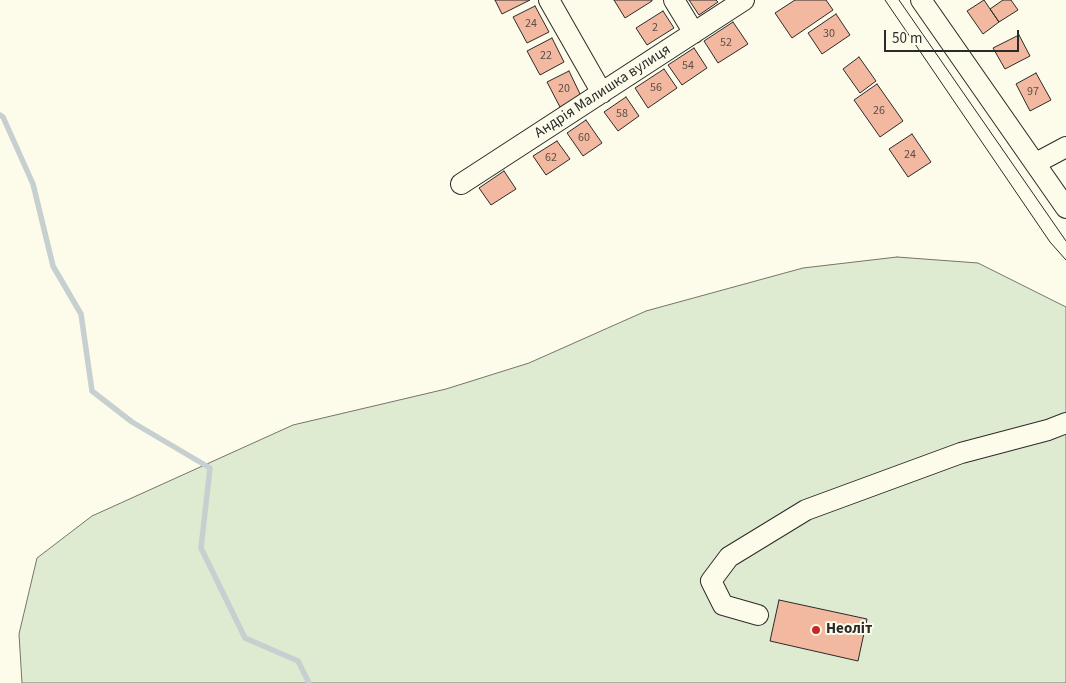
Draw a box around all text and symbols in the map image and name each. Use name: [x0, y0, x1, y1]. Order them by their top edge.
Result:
house number: 24: [525, 17, 537, 31]
scale bar: [886, 20, 1021, 52]
house number: 2: [652, 21, 658, 35]
house number: 30: [823, 27, 835, 41]
text: 50 m: [892, 28, 922, 49]
house number: 52: [720, 36, 732, 50]
street label: Андрія Малишка вулиця: [532, 41, 674, 143]
house number: 22: [540, 49, 552, 63]
house number: 54: [682, 59, 694, 73]
house number: 56: [650, 81, 662, 95]
house number: 20: [558, 82, 570, 96]
house number: 97: [1027, 85, 1039, 99]
house number: 26: [873, 104, 885, 118]
house number: 58: [616, 107, 628, 121]
house number: 60: [578, 131, 590, 145]
house number: 24: [904, 148, 916, 162]
house number: 62: [545, 151, 557, 165]
place label: Неоліт: [826, 621, 872, 639]
marker: Неоліт: [810, 624, 822, 636]

